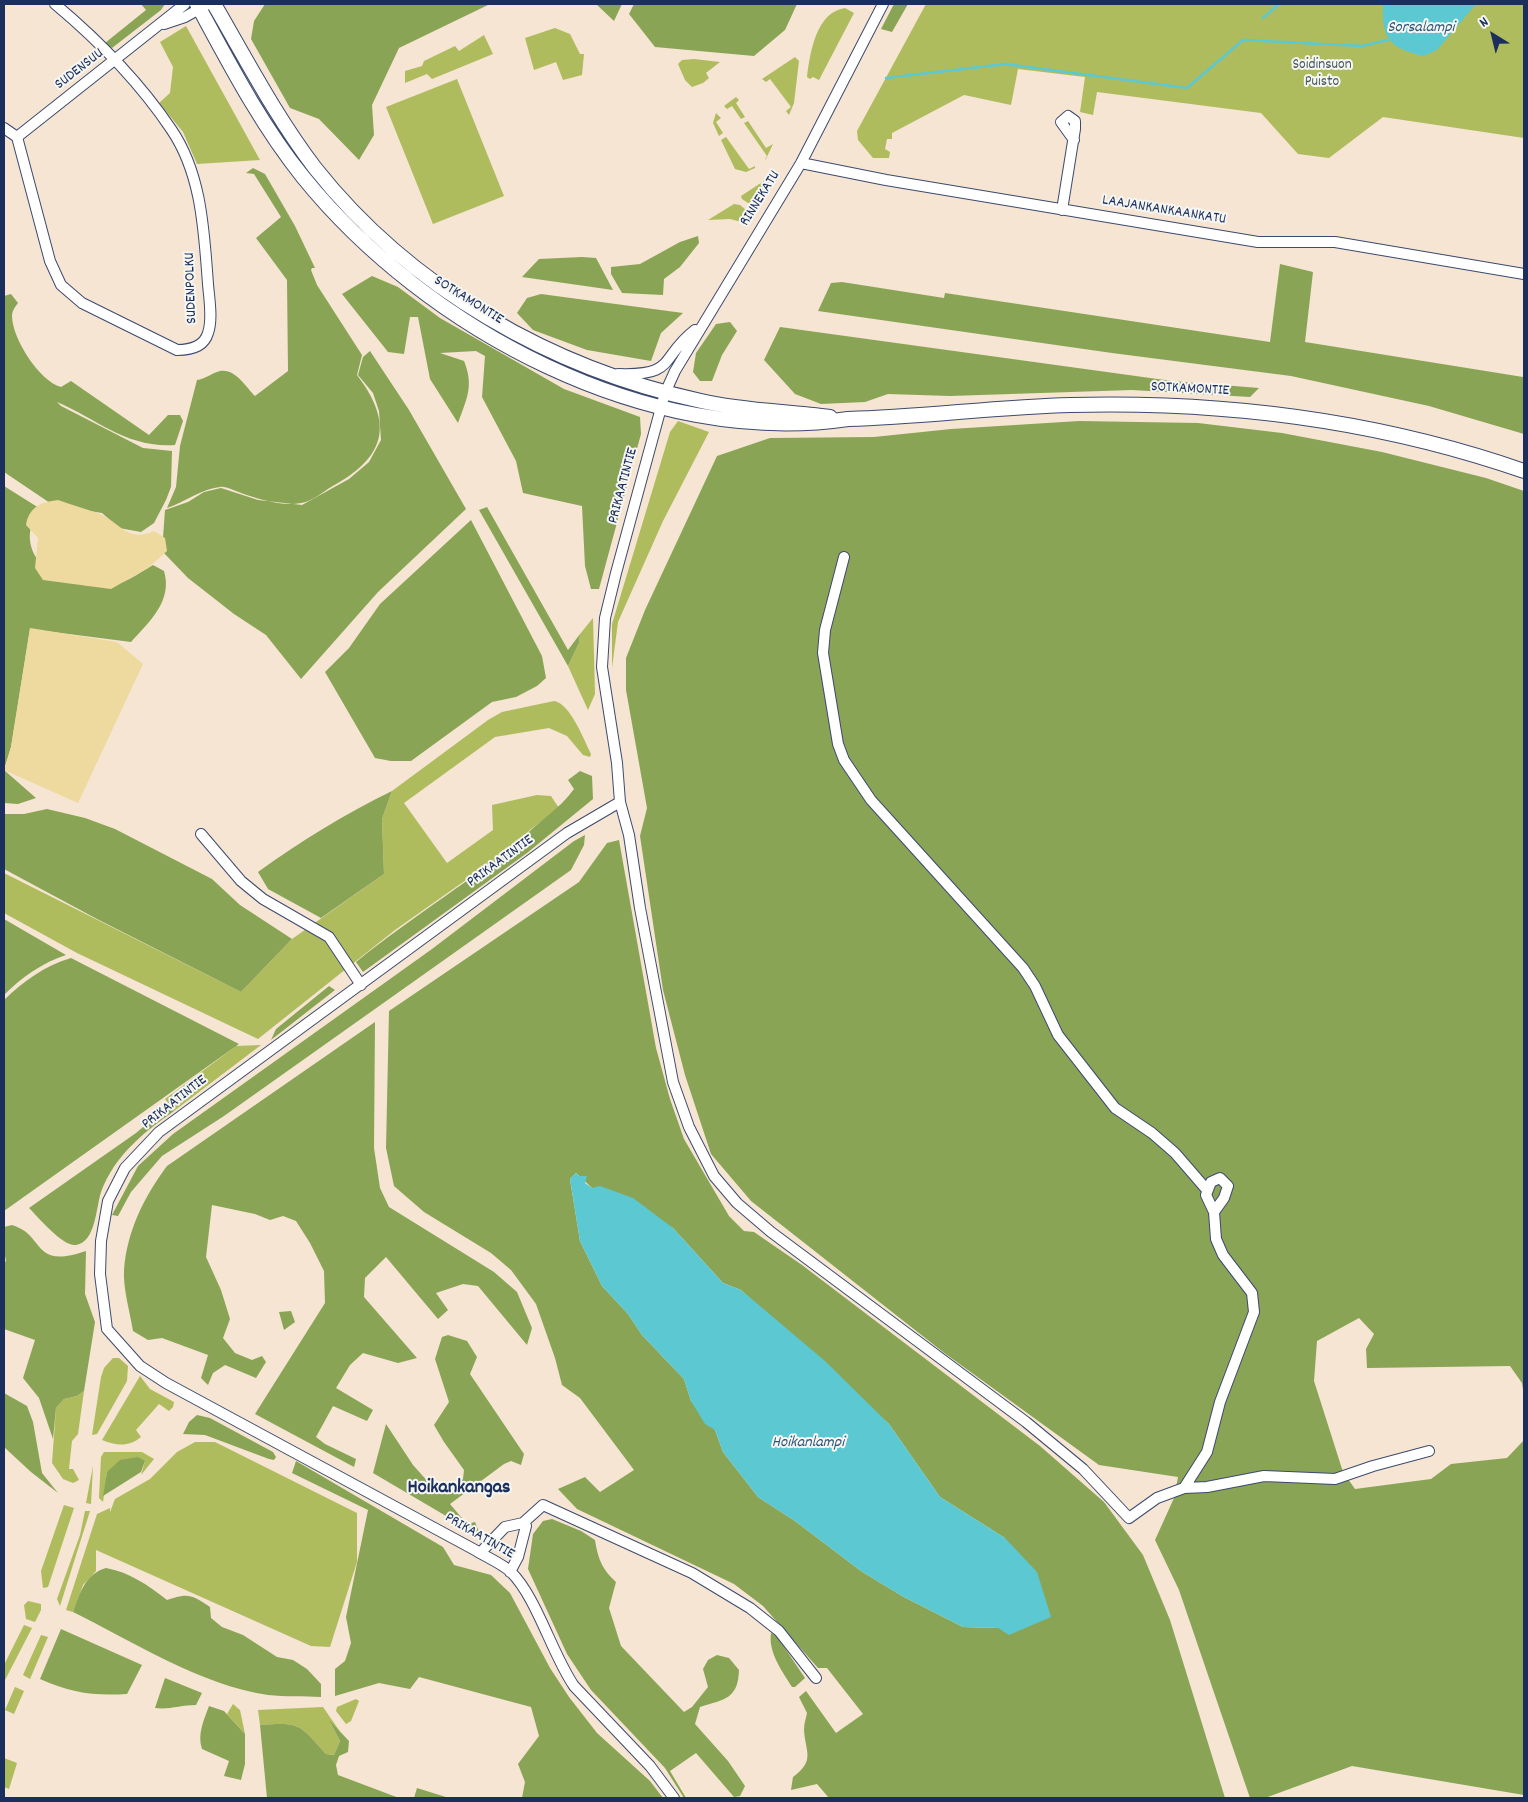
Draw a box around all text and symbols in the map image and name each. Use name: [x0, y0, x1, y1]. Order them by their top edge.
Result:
north arrow: [1468, 10, 1518, 60]
text: N: [1475, 13, 1493, 33]
water label: Sorsalampi: [1388, 19, 1454, 39]
street label: SUDENSUU: [52, 45, 108, 95]
park label: Soidinsuon Puisto: [1292, 57, 1352, 92]
street label: RINNEKATU: [737, 168, 785, 230]
street label: LAAJANKANKAANKATU: [1101, 192, 1227, 230]
street label: SUDENPOLKU: [182, 252, 202, 324]
street label: SOTKAMONTIE: [430, 273, 506, 329]
street label: SOTKAMONTIE: [1150, 379, 1230, 401]
street label: PRIKAATINTIE: [605, 446, 643, 526]
street label: PRIKAATINTIE: [464, 832, 538, 892]
street label: PRIKAATINTIE: [139, 1072, 211, 1134]
water label: Hoikanlampi: [772, 1434, 844, 1454]
district label: Hoikankangas: [408, 1477, 510, 1501]
street label: PRIKAATINTIE: [441, 1510, 517, 1564]

